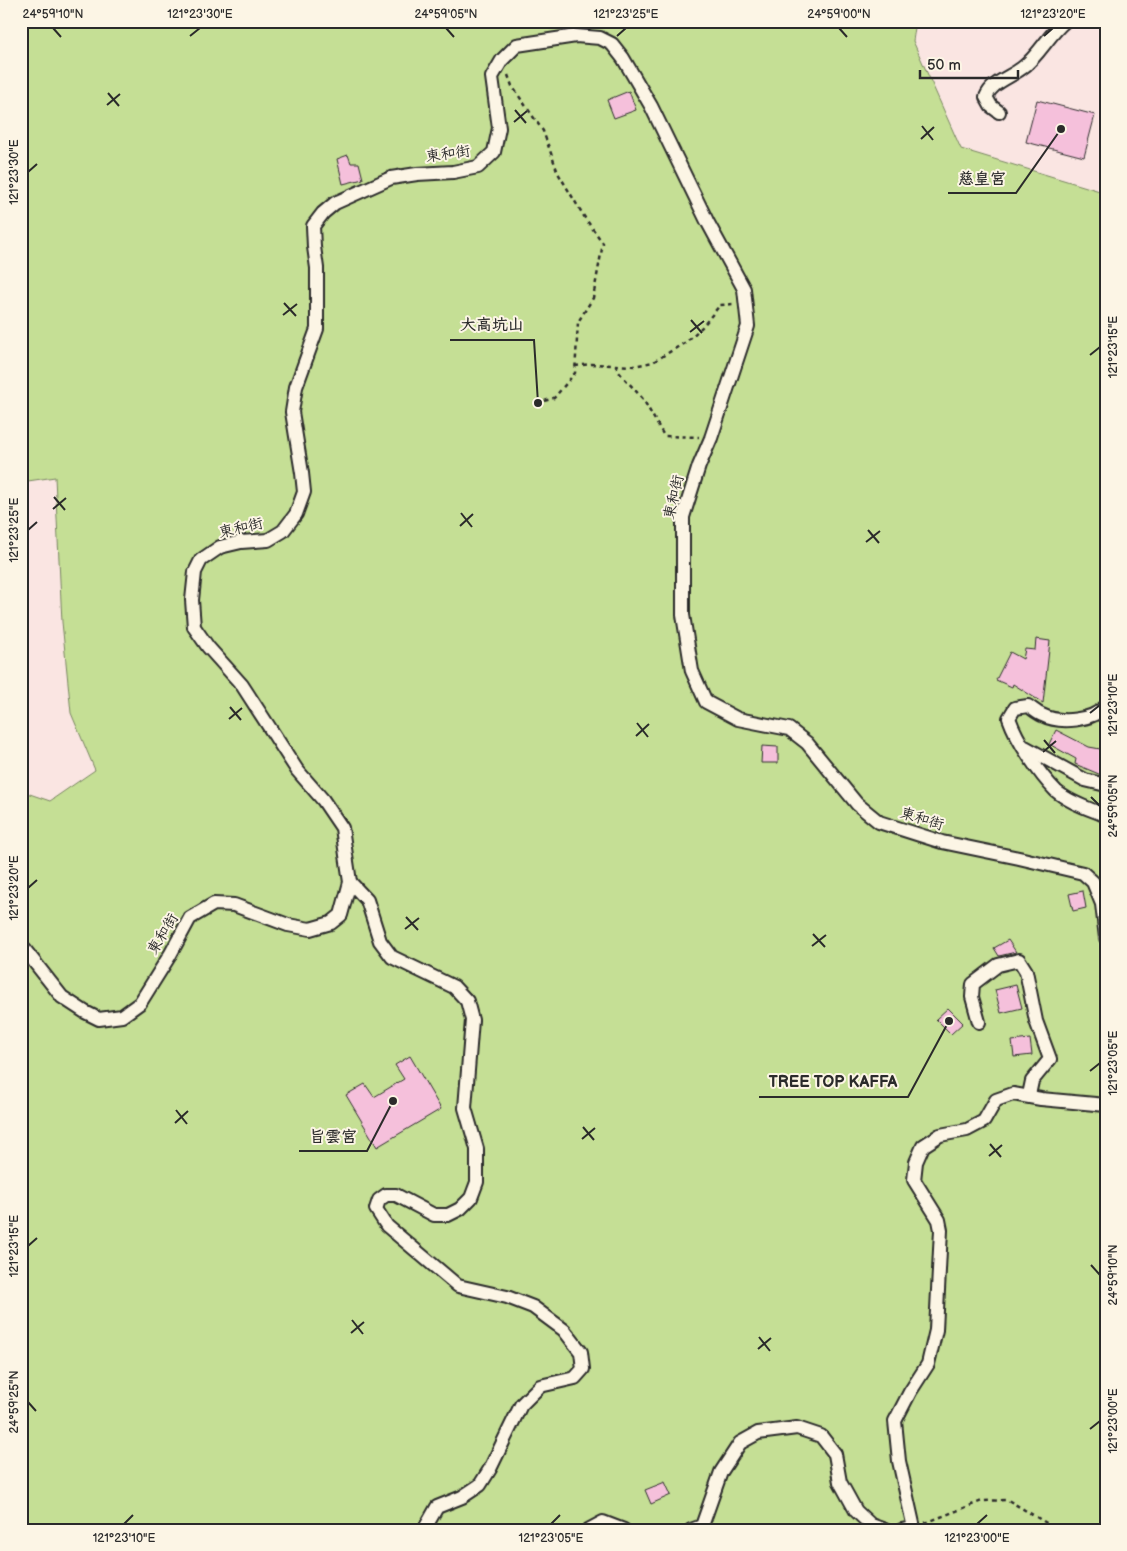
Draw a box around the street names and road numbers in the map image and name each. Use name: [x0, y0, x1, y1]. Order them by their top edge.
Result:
street label: 東和街: [424, 141, 472, 167]
street label: 東和街: [660, 473, 688, 521]
street label: 東和街: [217, 514, 265, 542]
street label: 東和街: [898, 803, 946, 835]
street label: 東和街: [143, 910, 183, 958]

